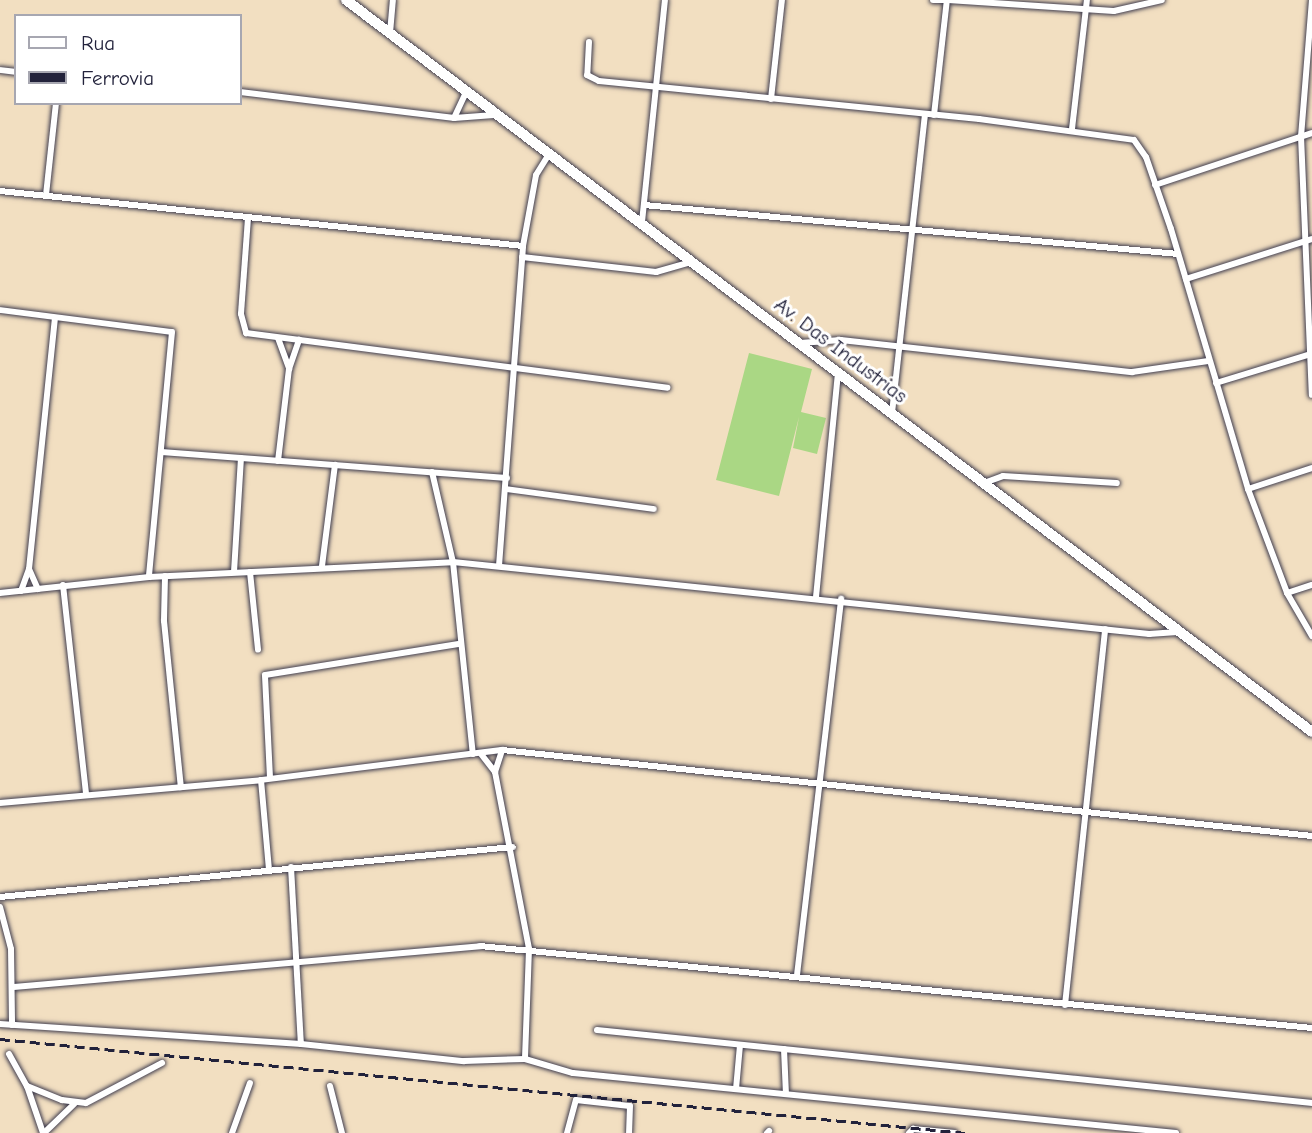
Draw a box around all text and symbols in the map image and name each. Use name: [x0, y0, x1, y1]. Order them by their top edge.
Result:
legend: [14, 14, 242, 105]
text: Rua: [81, 31, 115, 55]
text: Ferrovia: [81, 66, 154, 90]
street label: Av. Das Industrias: [769, 292, 913, 408]

